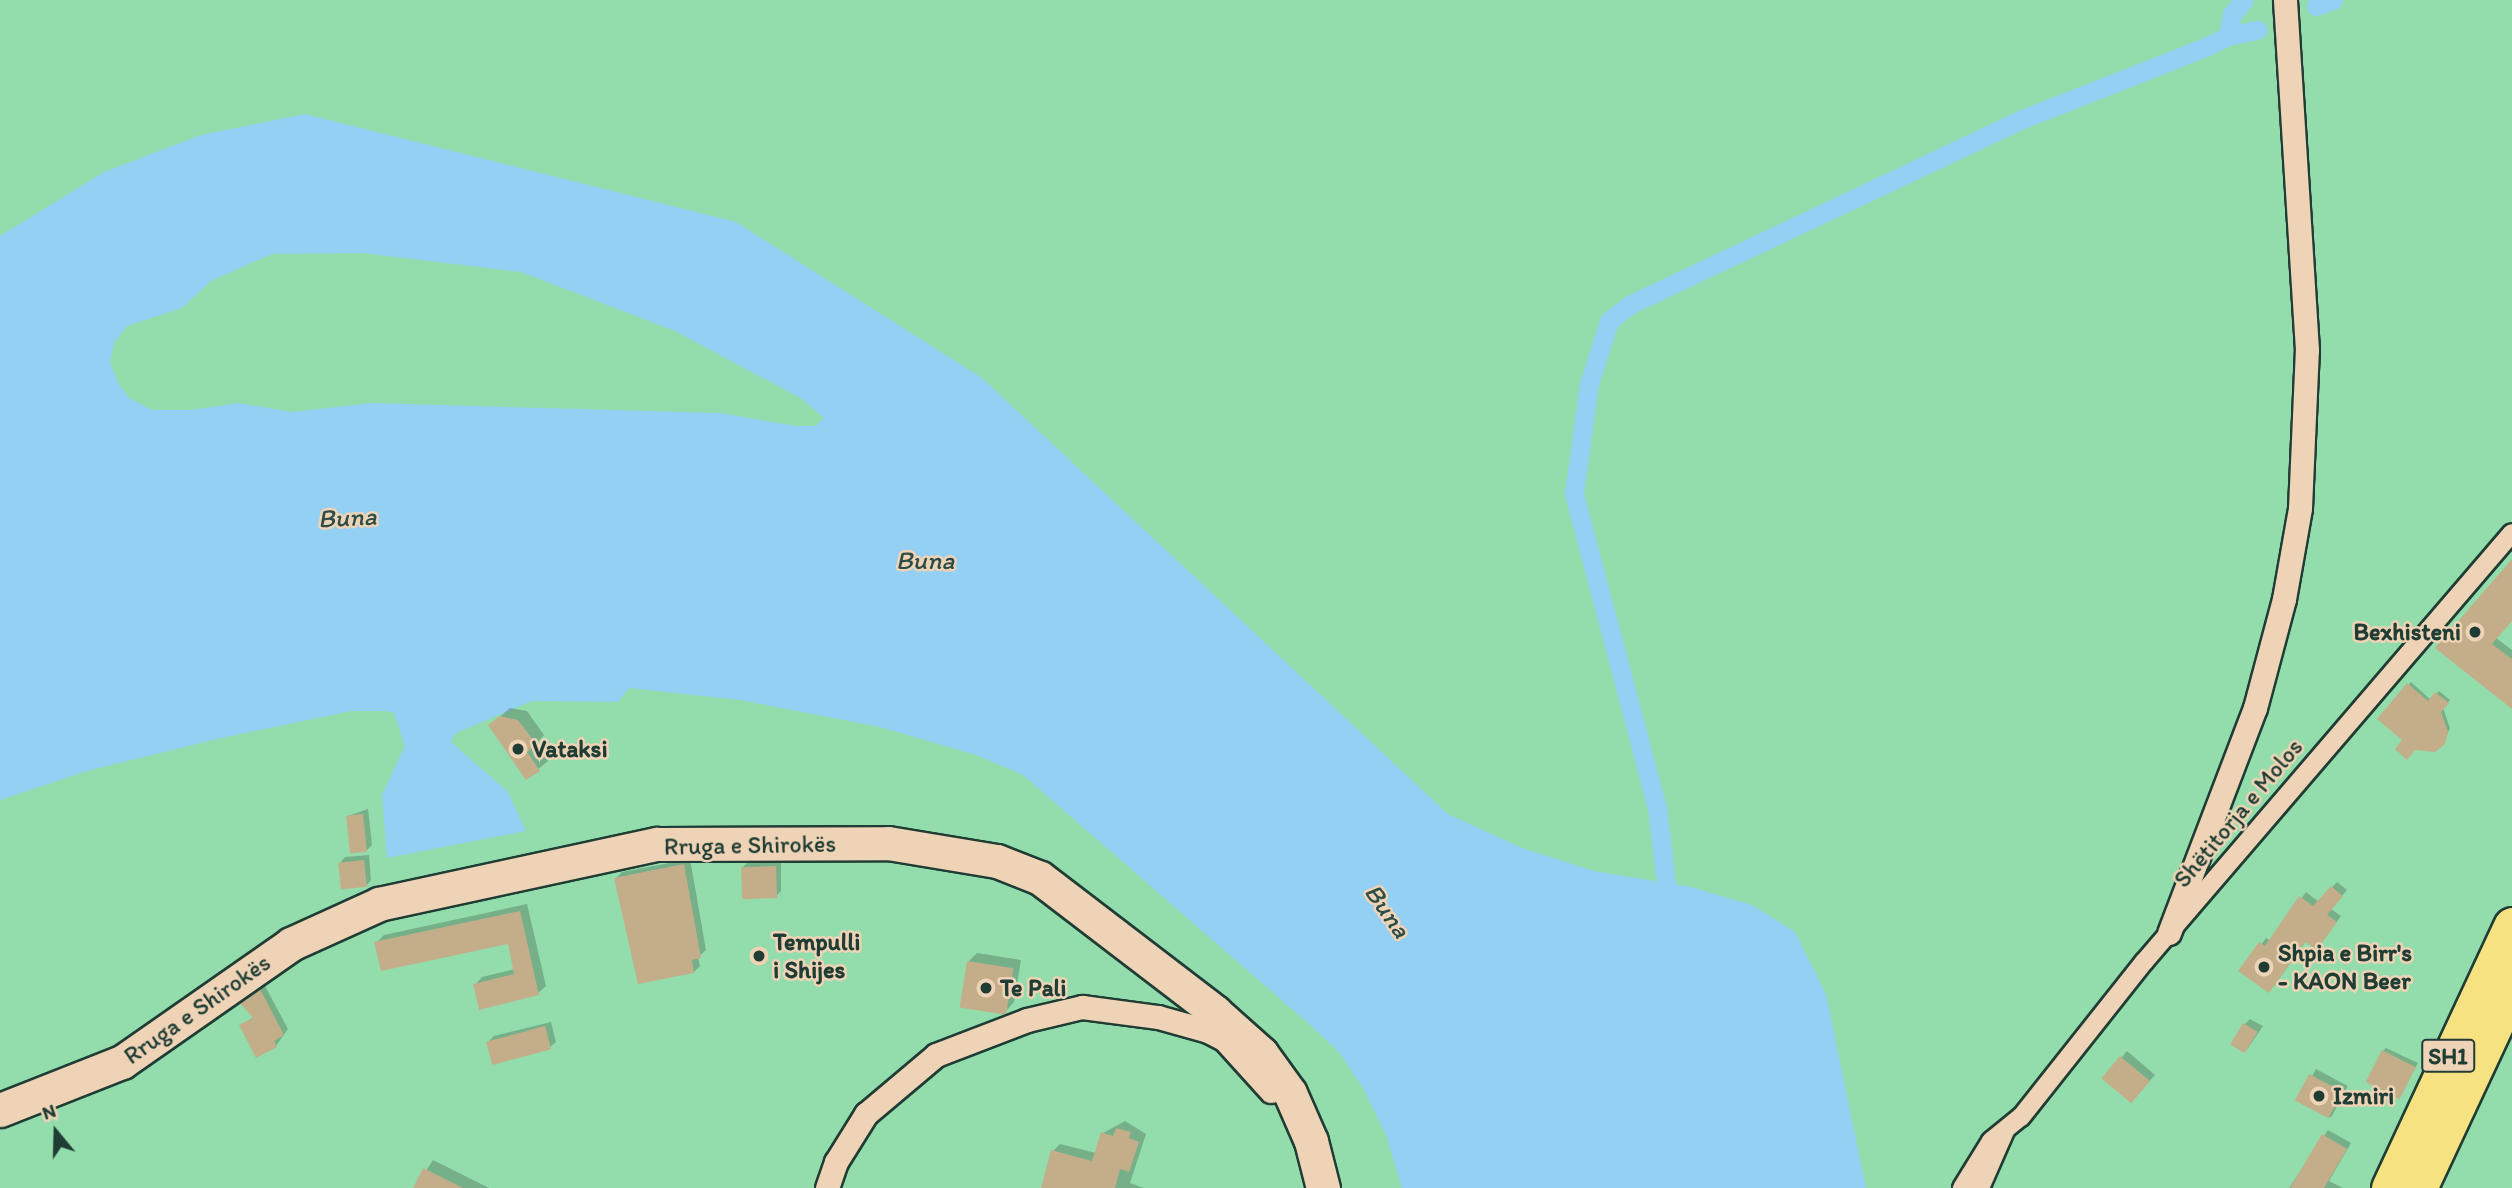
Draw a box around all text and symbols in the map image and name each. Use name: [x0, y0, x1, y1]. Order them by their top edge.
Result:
water label: Buna: [317, 501, 377, 535]
water label: Buna: [896, 545, 954, 577]
place label: Bexhisteni: [2353, 618, 2461, 646]
marker: Bexhisteni: [2467, 624, 2483, 640]
street label: Shëtitorja e Molos: [2167, 733, 2309, 893]
place label: Vataksi: [532, 735, 608, 763]
marker: Vataksi: [510, 741, 526, 757]
street label: Rruga e Shirokës: [664, 829, 836, 861]
water label: Buna: [1357, 878, 1417, 944]
place label: Tempulli i Shijes: [773, 928, 860, 984]
place label: Shpia e Birr's - KAON Beer: [2278, 939, 2412, 995]
street label: Rruga e Shirokës: [118, 948, 276, 1070]
marker: Tempulli i Shijes: [751, 948, 767, 964]
marker: Shpia e Birr's - KAON Beer: [2256, 959, 2272, 975]
place label: Te Pali: [1000, 974, 1066, 1002]
marker: Te Pali: [978, 980, 994, 996]
road number: SH1: [2420, 1036, 2476, 1076]
place label: Izmiri: [2333, 1082, 2394, 1110]
marker: Izmiri: [2311, 1088, 2327, 1104]
north arrow: [21, 1097, 91, 1167]
text: N: [39, 1099, 59, 1125]

